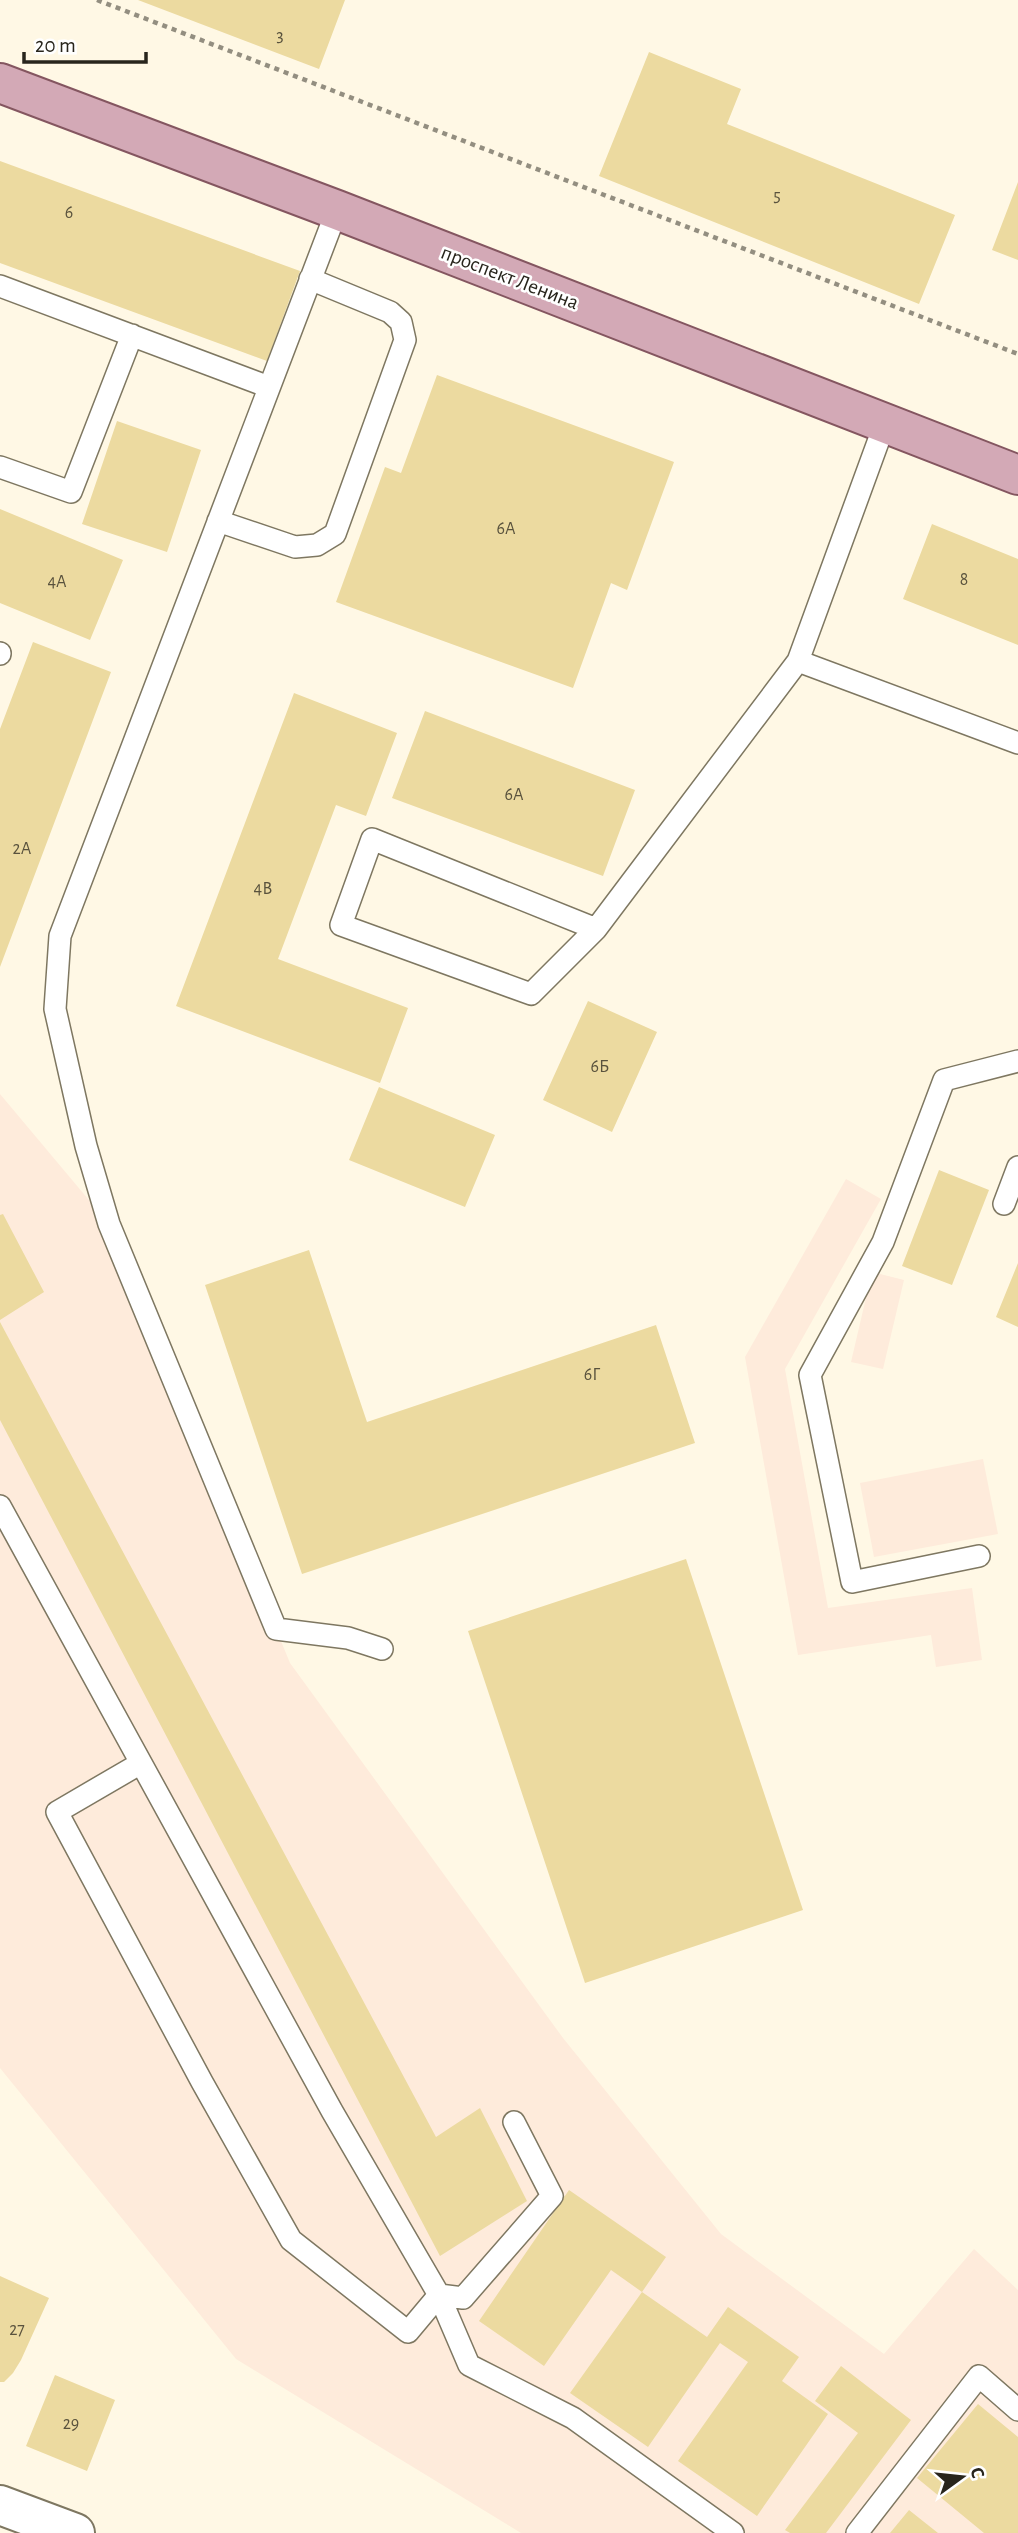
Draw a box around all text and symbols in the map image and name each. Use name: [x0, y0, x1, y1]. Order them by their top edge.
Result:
scale bar: [24, 21, 147, 65]
house number: 3: [276, 27, 284, 45]
text: 20 m: [35, 35, 76, 56]
house number: 5: [773, 187, 781, 205]
house number: 6: [65, 204, 73, 222]
street label: проспект Ленина: [438, 242, 582, 314]
house number: 6А: [496, 520, 516, 538]
house number: 8: [960, 571, 968, 589]
house number: 4А: [47, 573, 67, 591]
house number: 6А: [504, 786, 524, 804]
house number: 2А: [13, 840, 32, 858]
house number: 4В: [254, 880, 272, 898]
house number: 6Б: [591, 1058, 609, 1076]
house number: 6Г: [584, 1366, 600, 1384]
house number: 27: [9, 2321, 25, 2339]
house number: 29: [63, 2415, 79, 2433]
north arrow: [927, 2442, 997, 2512]
text: С: [966, 2465, 988, 2481]

